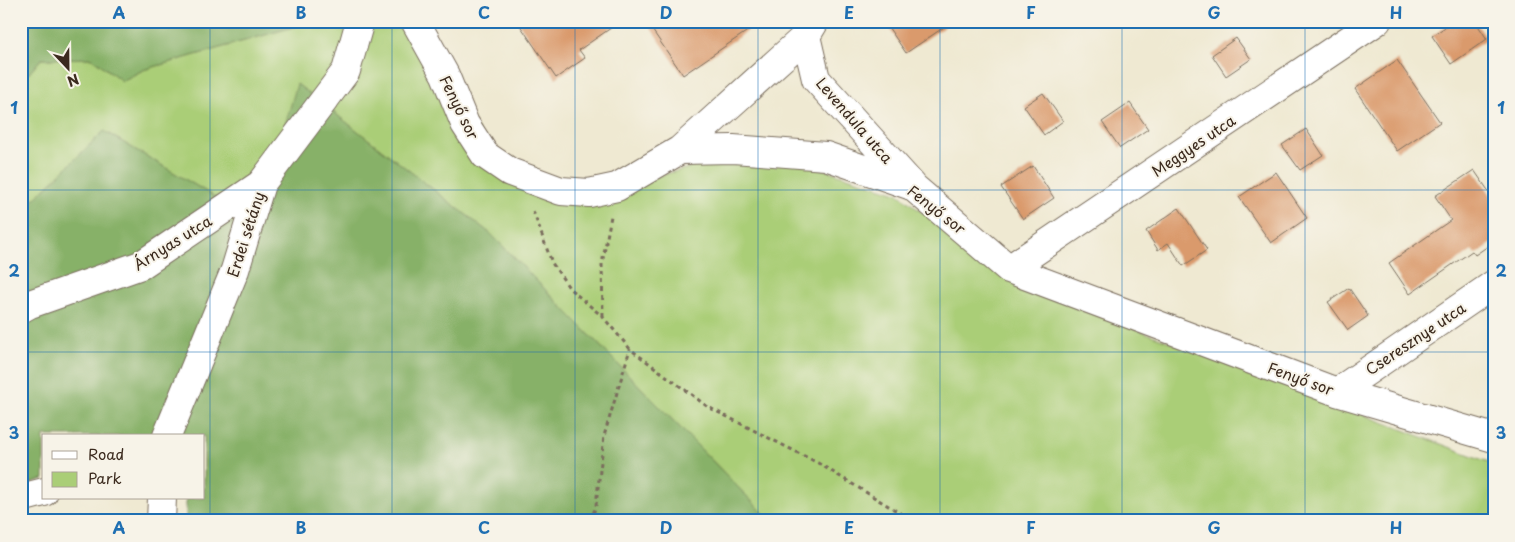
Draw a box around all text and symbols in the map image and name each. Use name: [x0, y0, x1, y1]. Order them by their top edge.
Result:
text: A: [113, 0, 126, 24]
text: B: [296, 0, 307, 24]
text: C: [478, 0, 490, 24]
text: D: [660, 0, 672, 24]
text: E: [844, 0, 854, 24]
text: F: [1026, 0, 1036, 24]
text: G: [1207, 0, 1221, 24]
text: H: [1390, 0, 1402, 24]
north arrow: [42, 42, 92, 92]
text: N: [64, 69, 82, 92]
street label: Fenyő sor: [435, 71, 485, 143]
street label: Levendula utca: [811, 72, 899, 169]
text: 1: [10, 95, 18, 119]
text: 1: [1497, 95, 1505, 119]
street label: Meggyes utca: [1146, 108, 1240, 182]
street label: Fenyő sor: [903, 179, 971, 239]
street label: Erdei sétány: [220, 188, 270, 280]
street label: Árnyas utca: [128, 208, 216, 275]
text: 2: [8, 258, 20, 282]
text: 2: [1495, 258, 1507, 282]
street label: Cseresznye utca: [1360, 295, 1470, 380]
street label: Fenyő sor: [1265, 355, 1337, 401]
text: 3: [9, 420, 19, 444]
text: 3: [1496, 420, 1506, 444]
legend: [42, 434, 205, 500]
text: Road: [88, 442, 124, 465]
text: Park: [88, 466, 122, 489]
text: A: [113, 515, 126, 539]
text: B: [296, 515, 307, 539]
text: C: [478, 515, 490, 539]
text: D: [660, 515, 672, 539]
text: E: [844, 515, 854, 539]
text: F: [1026, 515, 1036, 539]
text: G: [1207, 515, 1221, 539]
text: H: [1390, 515, 1402, 539]

